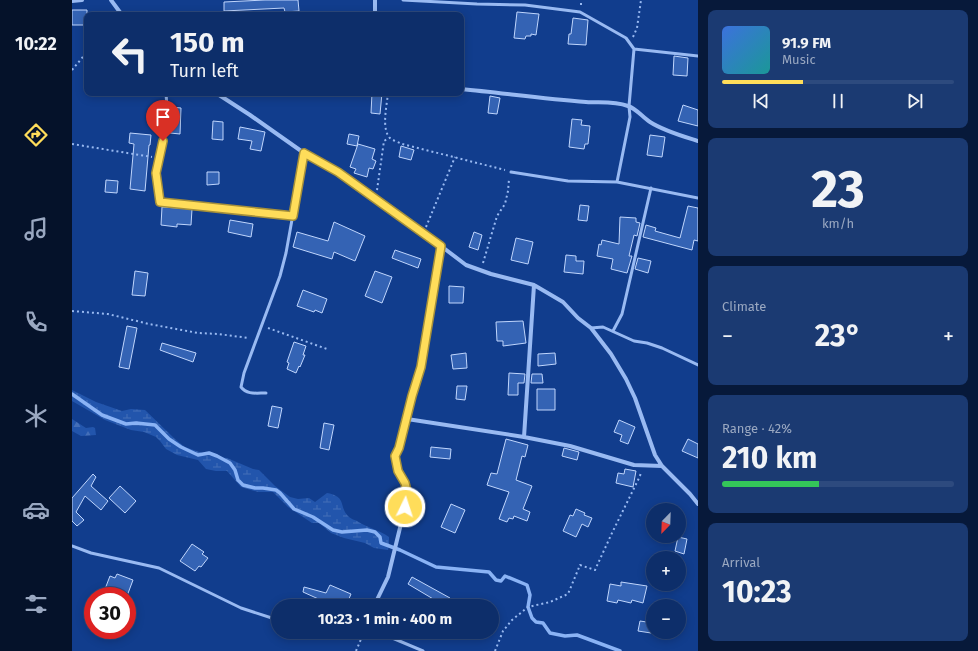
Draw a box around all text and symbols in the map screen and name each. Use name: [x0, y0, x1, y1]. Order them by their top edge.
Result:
text: 150 m: [170, 26, 245, 59]
icon: left: [104, 28, 156, 80]
text: 10:22: [15, 33, 57, 55]
text: 91.9 FM: [782, 34, 831, 52]
text: Music: [782, 52, 816, 67]
text: Turn left: [170, 60, 239, 82]
icon: previous: [750, 90, 772, 112]
icon: pause: [827, 90, 849, 112]
icon: next: [904, 90, 926, 112]
pin: [146, 100, 180, 141]
icon: arrive: [152, 106, 174, 128]
icon: directions: [22, 121, 50, 149]
text: 23: [811, 158, 865, 221]
icon: music: [22, 215, 50, 243]
text: km/h: [822, 216, 854, 231]
text: Climate: [722, 299, 766, 314]
icon: phone: [22, 308, 50, 336]
text: 23°: [815, 318, 861, 354]
text: −: [722, 323, 733, 350]
text: +: [943, 323, 954, 350]
icon: climate: [22, 402, 50, 430]
text: Range · 42%: [722, 421, 792, 436]
text: 210 km: [722, 440, 817, 476]
position arrow: [384, 486, 426, 528]
icon: car: [22, 496, 50, 524]
north arrow: [646, 503, 686, 543]
map controls: [646, 503, 686, 639]
button: +: [646, 551, 686, 591]
text: Arrival: [722, 555, 760, 570]
text: 10:23: [722, 574, 792, 610]
speed limit sign: 30: [84, 587, 136, 639]
icon: filters: [22, 590, 50, 618]
button: −: [646, 599, 686, 639]
text: 10:23 · 1 min · 400 m: [318, 610, 452, 628]

